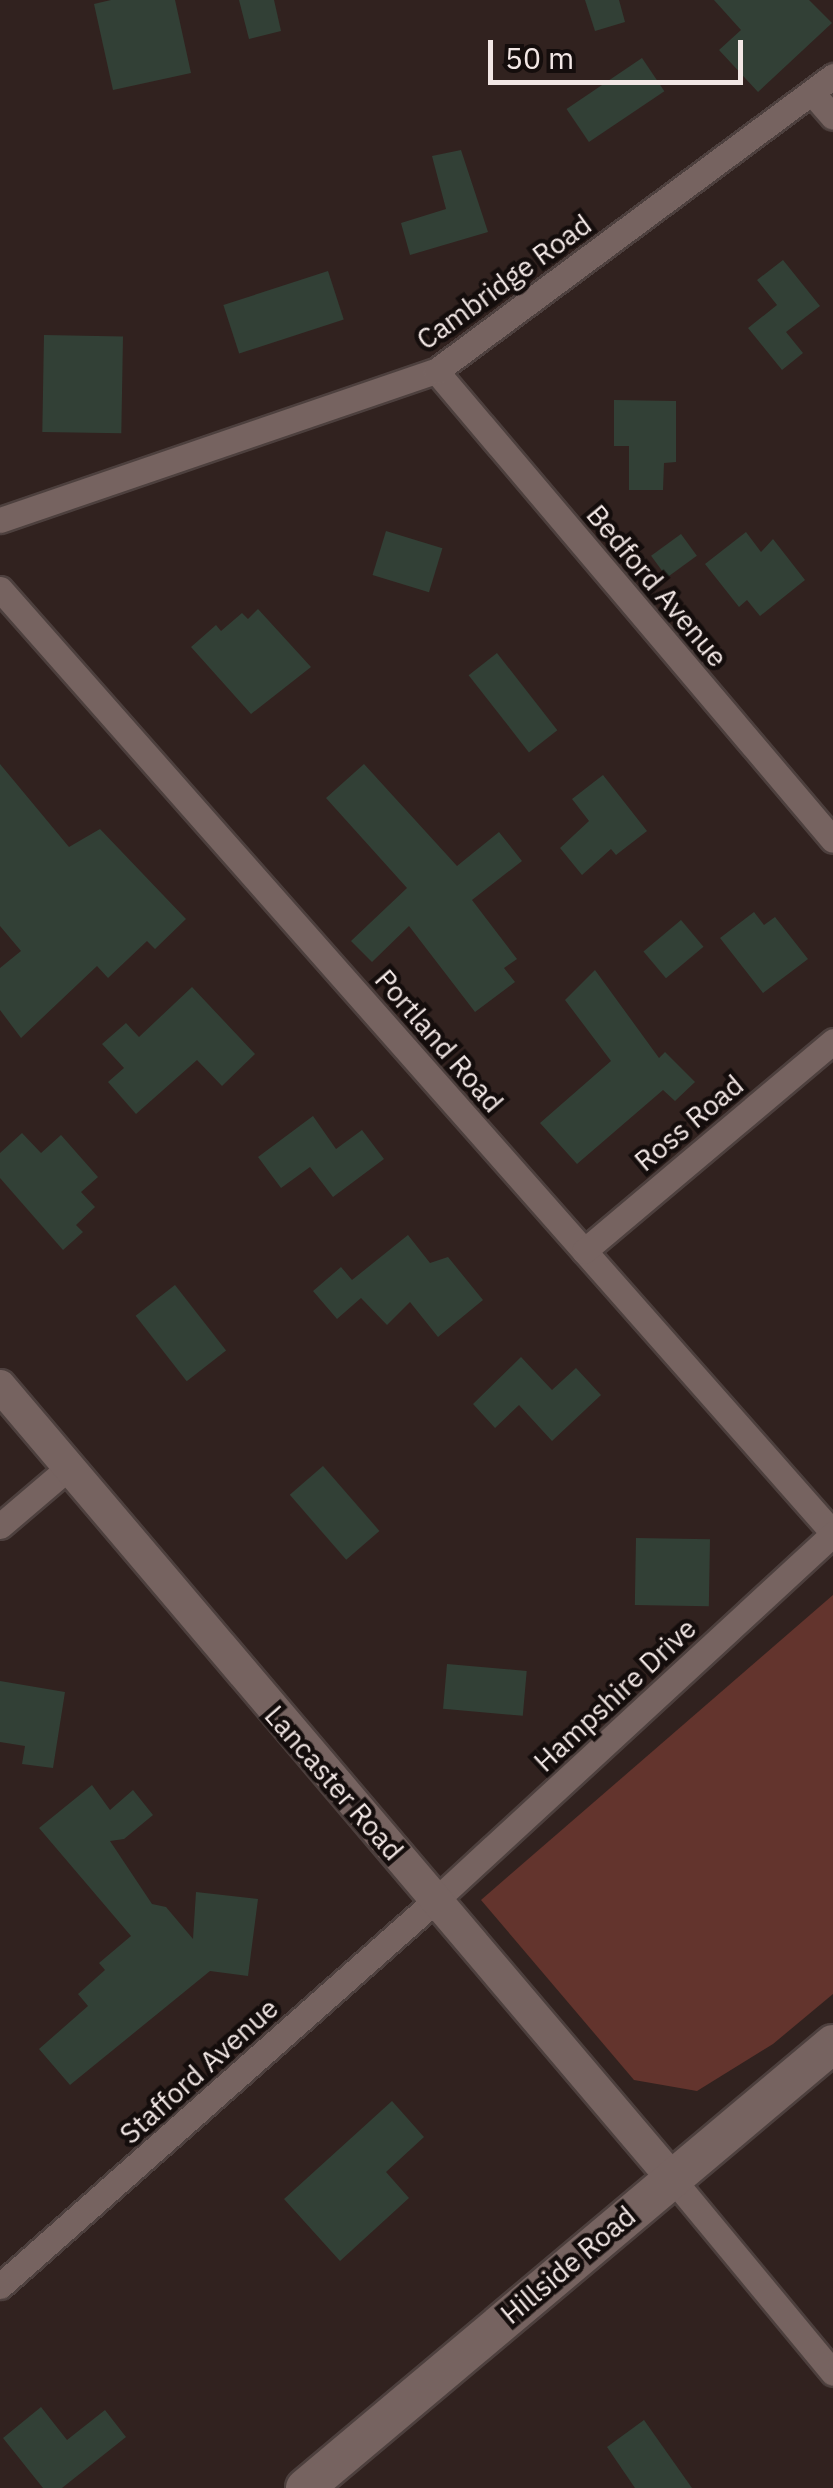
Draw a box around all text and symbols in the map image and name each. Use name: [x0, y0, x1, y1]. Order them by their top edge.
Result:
scale bar: [493, 20, 748, 82]
text: 50 m: [505, 38, 574, 77]
street label: Cambridge Road: [410, 207, 598, 357]
street label: Bedford Avenue: [580, 498, 734, 674]
street label: Portland Road: [368, 963, 510, 1119]
street label: Ross Road: [628, 1068, 750, 1178]
street label: Hampshire Drive: [527, 1611, 703, 1779]
street label: Lancaster Road: [258, 1699, 410, 1867]
street label: Stafford Avenue: [113, 1991, 285, 2151]
street label: Hillside Road: [494, 2199, 642, 2331]

